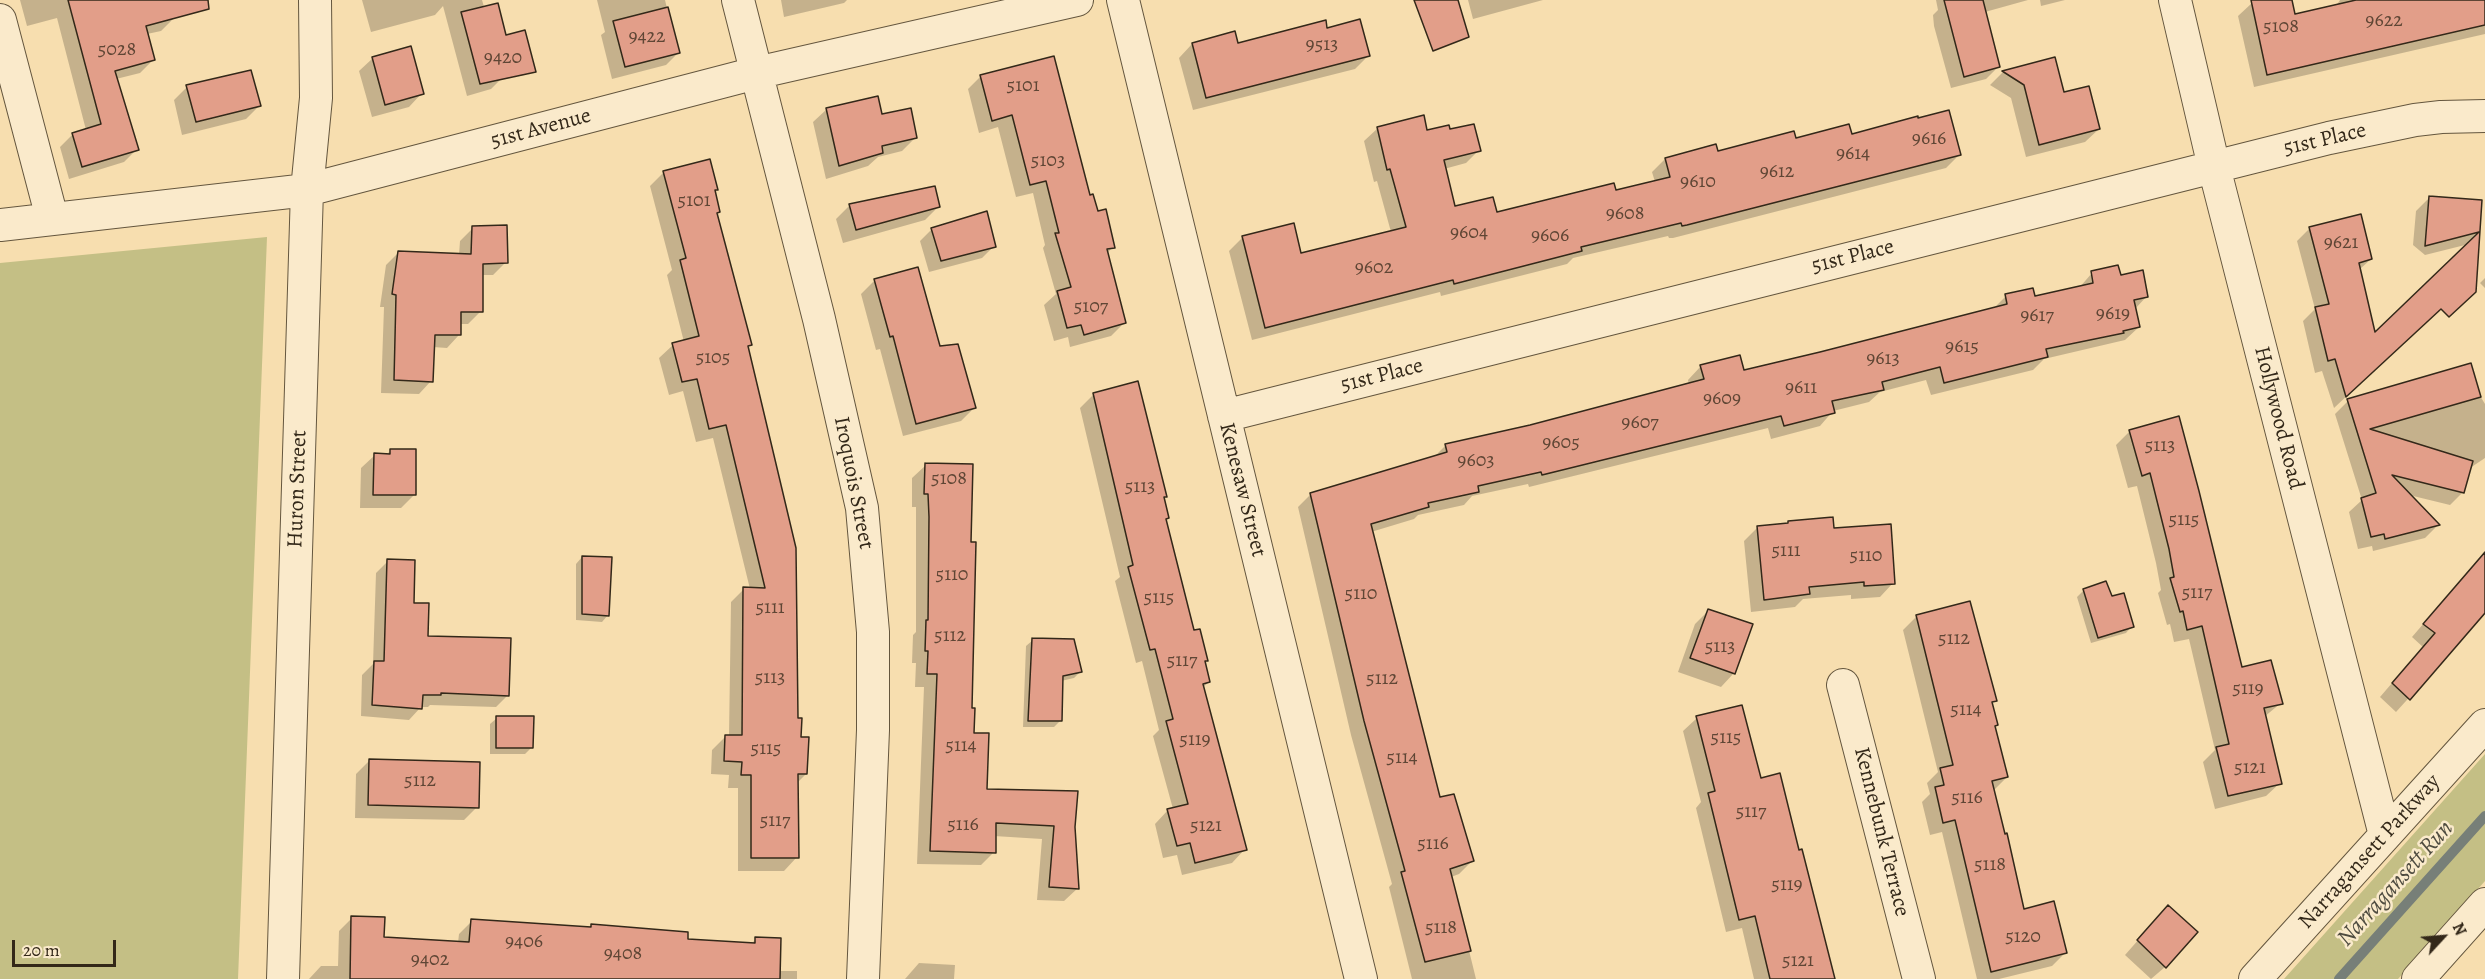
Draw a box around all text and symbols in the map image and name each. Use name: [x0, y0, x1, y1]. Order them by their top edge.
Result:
house number: 9622: [2365, 9, 2403, 33]
house number: 5108: [2263, 15, 2299, 39]
house number: 9422: [628, 25, 666, 49]
house number: 9513: [1306, 33, 1338, 57]
house number: 5028: [98, 38, 136, 62]
house number: 9420: [484, 46, 522, 70]
house number: 5101: [1007, 74, 1039, 98]
street label: 51st Avenue: [488, 103, 594, 155]
street label: 51st Place: [2281, 118, 2369, 162]
house number: 9616: [1912, 127, 1946, 151]
house number: 9614: [1836, 142, 1870, 166]
house number: 5103: [1031, 149, 1065, 173]
house number: 9612: [1760, 160, 1794, 184]
house number: 9610: [1680, 170, 1716, 194]
house number: 5101: [678, 189, 710, 213]
house number: 9608: [1606, 202, 1644, 226]
house number: 9604: [1450, 221, 1488, 245]
house number: 9606: [1531, 224, 1569, 248]
house number: 9621: [2324, 231, 2358, 255]
street label: 51st Place: [1809, 234, 1897, 280]
house number: 9602: [1355, 256, 1393, 280]
house number: 5107: [1074, 295, 1108, 319]
house number: 9619: [2096, 302, 2130, 326]
house number: 9617: [2020, 304, 2054, 328]
house number: 9615: [1945, 335, 1979, 359]
street label: Hollywood Road: [2247, 344, 2309, 492]
house number: 5105: [696, 346, 730, 370]
house number: 9613: [1866, 347, 1900, 371]
street label: 51st Place: [1338, 353, 1426, 399]
house number: 9611: [1785, 376, 1817, 400]
house number: 9609: [1703, 387, 1741, 411]
house number: 9607: [1621, 411, 1659, 435]
street label: Iroquois Street: [827, 414, 879, 552]
street label: Kenesaw Street: [1213, 420, 1271, 560]
street label: Huron Street: [283, 429, 313, 549]
house number: 9605: [1542, 431, 1580, 455]
house number: 5113: [2145, 434, 2175, 458]
house number: 9603: [1457, 449, 1495, 473]
house number: 5108: [931, 467, 967, 491]
house number: 5113: [1125, 475, 1155, 499]
house number: 5115: [2169, 508, 2199, 532]
house number: 5111: [1771, 539, 1801, 563]
house number: 5110: [1850, 544, 1882, 568]
house number: 5110: [936, 563, 968, 587]
house number: 5117: [2182, 581, 2212, 605]
house number: 5110: [1345, 582, 1377, 606]
house number: 5115: [1144, 586, 1174, 610]
house number: 5111: [755, 596, 785, 620]
house number: 5112: [934, 624, 966, 648]
house number: 5112: [1938, 627, 1970, 651]
house number: 5113: [1705, 635, 1735, 659]
house number: 5117: [1167, 649, 1197, 673]
house number: 5113: [755, 666, 785, 690]
house number: 5112: [1366, 667, 1398, 691]
house number: 5119: [2232, 677, 2264, 701]
house number: 5114: [1950, 698, 1982, 722]
house number: 5115: [1711, 726, 1741, 750]
house number: 5119: [1179, 728, 1211, 752]
house number: 5114: [945, 734, 977, 758]
house number: 5115: [751, 737, 781, 761]
street label: Kennebunk Terrace: [1847, 745, 1915, 919]
house number: 5114: [1386, 746, 1418, 770]
house number: 5121: [2234, 756, 2266, 780]
house number: 5112: [404, 769, 436, 793]
street label: Narragansett Parkway: [2294, 769, 2446, 935]
house number: 5116: [1951, 786, 1983, 810]
house number: 5117: [1736, 800, 1766, 824]
house number: 5117: [760, 809, 790, 833]
house number: 5116: [947, 813, 979, 837]
house number: 5121: [1190, 814, 1222, 838]
water label: Narragansett Run: [2332, 815, 2460, 953]
house number: 5116: [1417, 832, 1449, 856]
house number: 5118: [1974, 853, 2006, 877]
house number: 5119: [1771, 873, 1803, 897]
north arrow: [2413, 907, 2473, 967]
house number: 5118: [1425, 916, 1457, 940]
house number: 5120: [2005, 925, 2041, 949]
scale bar: [15, 928, 118, 966]
house number: 9406: [505, 930, 543, 954]
text: 20 m: [23, 938, 60, 962]
house number: 9408: [604, 942, 642, 966]
house number: 9402: [411, 948, 449, 972]
house number: 5121: [1782, 949, 1814, 973]

